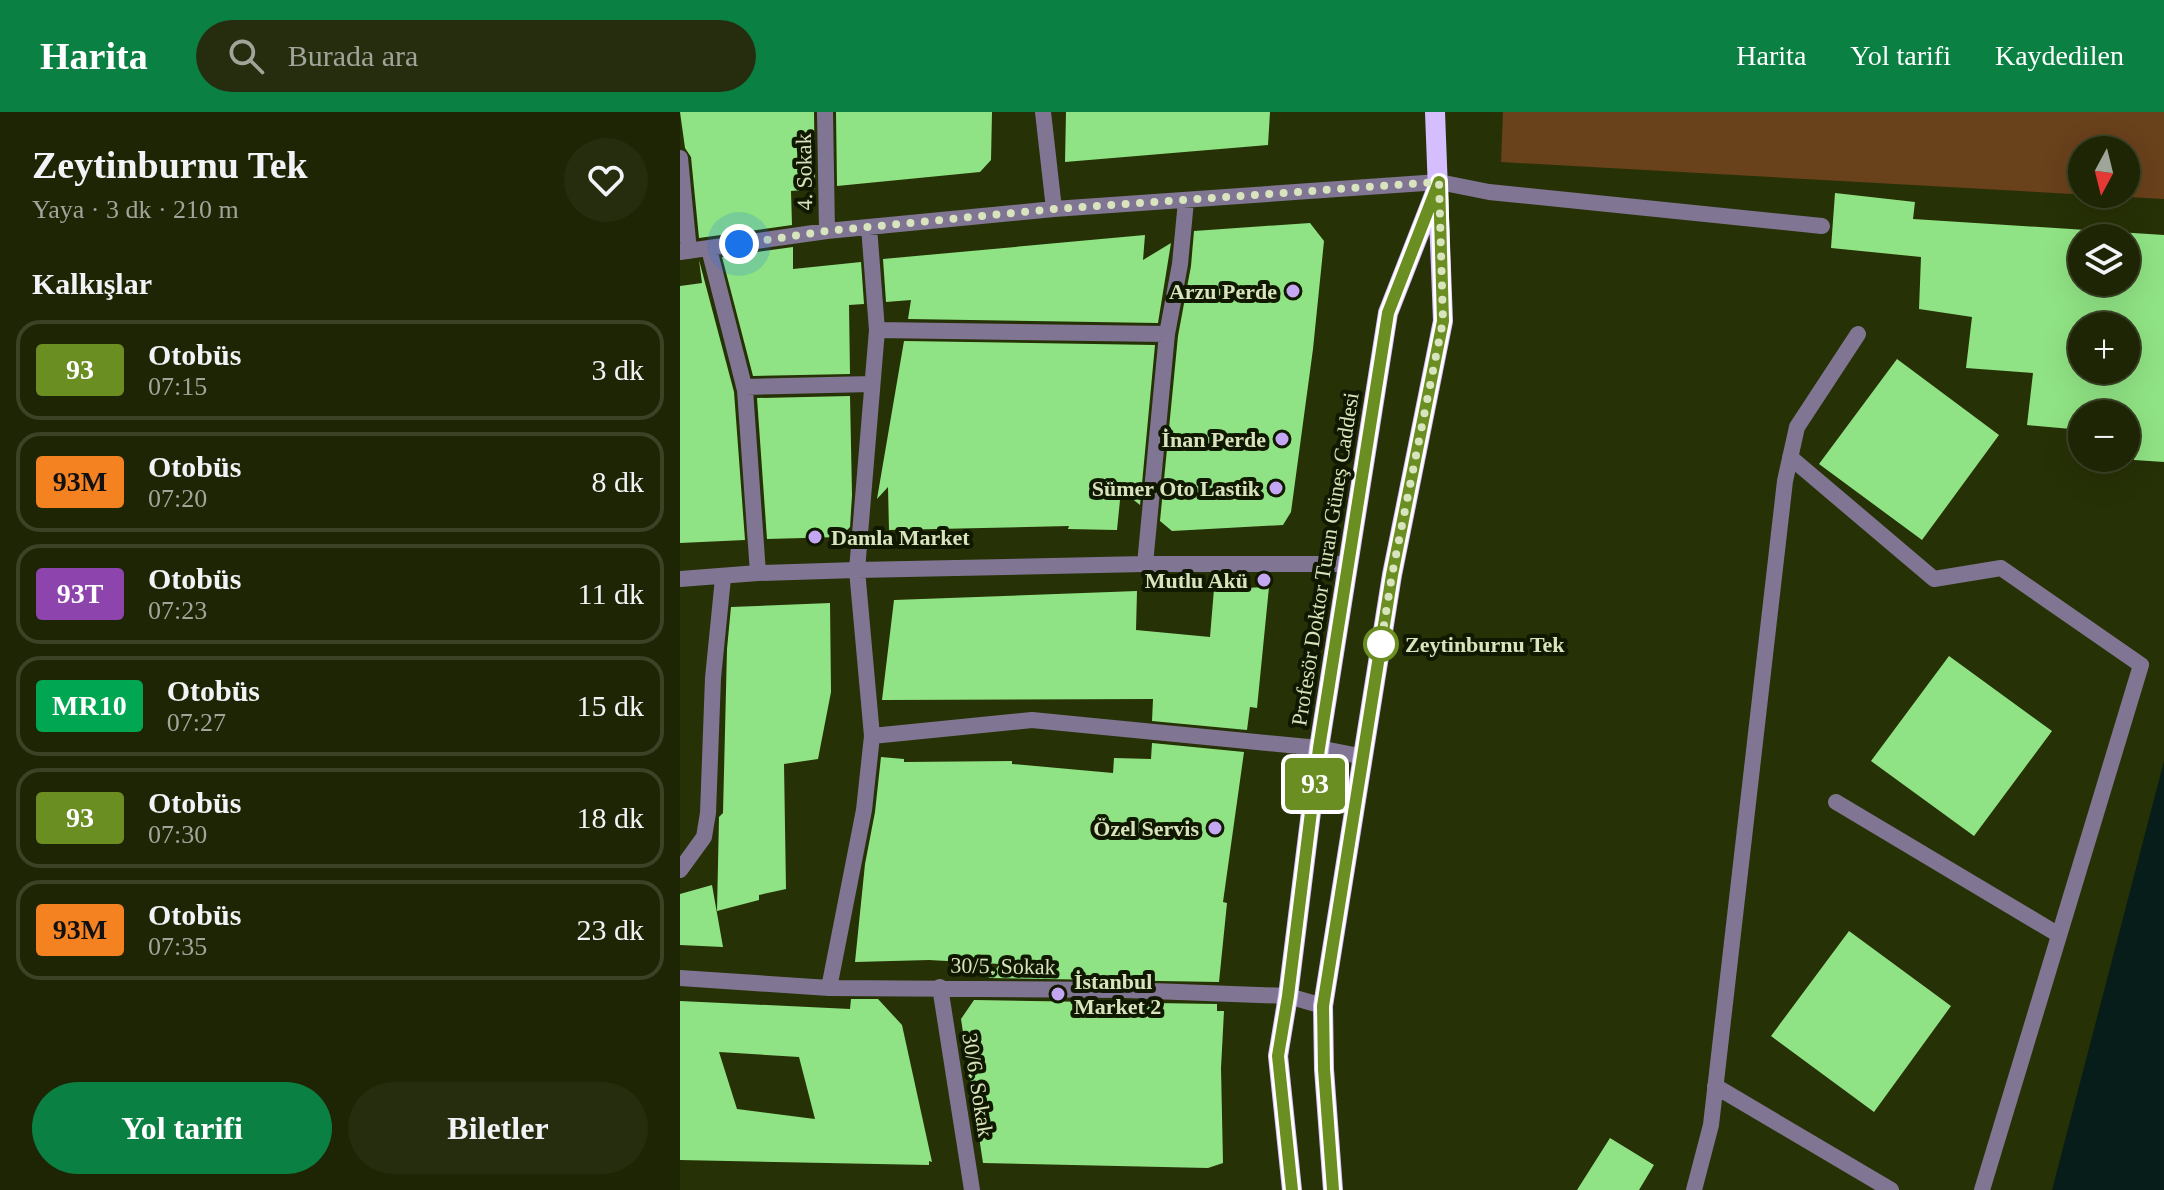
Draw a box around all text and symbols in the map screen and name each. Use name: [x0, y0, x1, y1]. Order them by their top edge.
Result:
search box: [196, 20, 756, 92]
icon: search: [224, 34, 268, 78]
text: Harita: [40, 35, 148, 77]
text: Burada ara: [288, 39, 418, 72]
text: Harita: [1736, 40, 1806, 71]
text: Yol tarifi: [1850, 40, 1951, 71]
text: Kaydedilen: [1995, 40, 2124, 71]
street label: 4. Sokak: [791, 133, 817, 211]
north arrow: [2068, 136, 2140, 208]
map controls: [2068, 136, 2140, 472]
button: heart: [564, 138, 648, 222]
text: Zeytinburnu Tek: [32, 144, 308, 186]
text: Yaya · 3 dk · 210 m: [32, 195, 239, 224]
your location: [719, 224, 759, 264]
button: layers: [2068, 224, 2140, 296]
text: Kalkışlar: [32, 267, 152, 300]
place label: Arzu Perde: [1169, 279, 1277, 304]
marker: Arzu Perde: [1284, 282, 1302, 300]
button: +: [2068, 312, 2140, 384]
text: Otobüs: [148, 338, 241, 371]
text: 3 dk: [592, 353, 644, 386]
text: 93: [66, 354, 94, 385]
text: 07:15: [148, 372, 207, 401]
street label: Profesör Doktor Turan Güneş Caddesi: [1286, 390, 1364, 728]
button: −: [2068, 400, 2140, 472]
place label: İnan Perde: [1162, 427, 1266, 452]
marker: İnan Perde: [1273, 430, 1291, 448]
text: Otobüs: [148, 450, 241, 483]
text: 8 dk: [592, 465, 644, 498]
text: 93M: [53, 466, 107, 497]
place label: Sümer Oto Lastik: [1092, 476, 1261, 501]
marker: Sümer Oto Lastik: [1267, 479, 1285, 497]
text: 07:20: [148, 484, 207, 513]
place label: Damla Market: [831, 525, 970, 550]
marker: Damla Market: [806, 528, 824, 546]
text: Otobüs: [148, 562, 241, 595]
place label: Mutlu Akü: [1145, 568, 1248, 593]
marker: Mutlu Akü: [1255, 571, 1273, 589]
text: 11 dk: [578, 577, 644, 610]
text: 93T: [57, 578, 103, 609]
text: 07:23: [148, 596, 207, 625]
marker: Zeytinburnu Tek: [1364, 627, 1398, 661]
place label: Zeytinburnu Tek: [1405, 632, 1565, 657]
text: Otobüs: [167, 674, 260, 707]
text: 15 dk: [577, 689, 644, 722]
text: MR10: [52, 690, 127, 721]
text: 07:27: [167, 708, 226, 737]
line badge: 93: [1279, 758, 1351, 810]
text: 93: [1301, 768, 1329, 799]
text: Otobüs: [148, 786, 241, 819]
text: 18 dk: [577, 801, 644, 834]
text: 93: [66, 802, 94, 833]
place label: Özel Servis: [1093, 816, 1199, 841]
marker: Özel Servis: [1206, 819, 1224, 837]
text: 07:30: [148, 820, 207, 849]
text: Otobüs: [148, 898, 241, 931]
text: 23 dk: [577, 913, 644, 946]
text: 93M: [53, 914, 107, 945]
text: 07:35: [148, 932, 207, 961]
street label: 30/5. Sokak: [950, 953, 1056, 979]
place label: İstanbul Market 2: [1074, 969, 1161, 1019]
marker: İstanbul Market 2: [1049, 985, 1067, 1003]
street label: 30/6. Sokak: [957, 1031, 999, 1139]
button: Yol tarifi: [32, 1082, 332, 1174]
button: Biletler: [348, 1082, 648, 1174]

